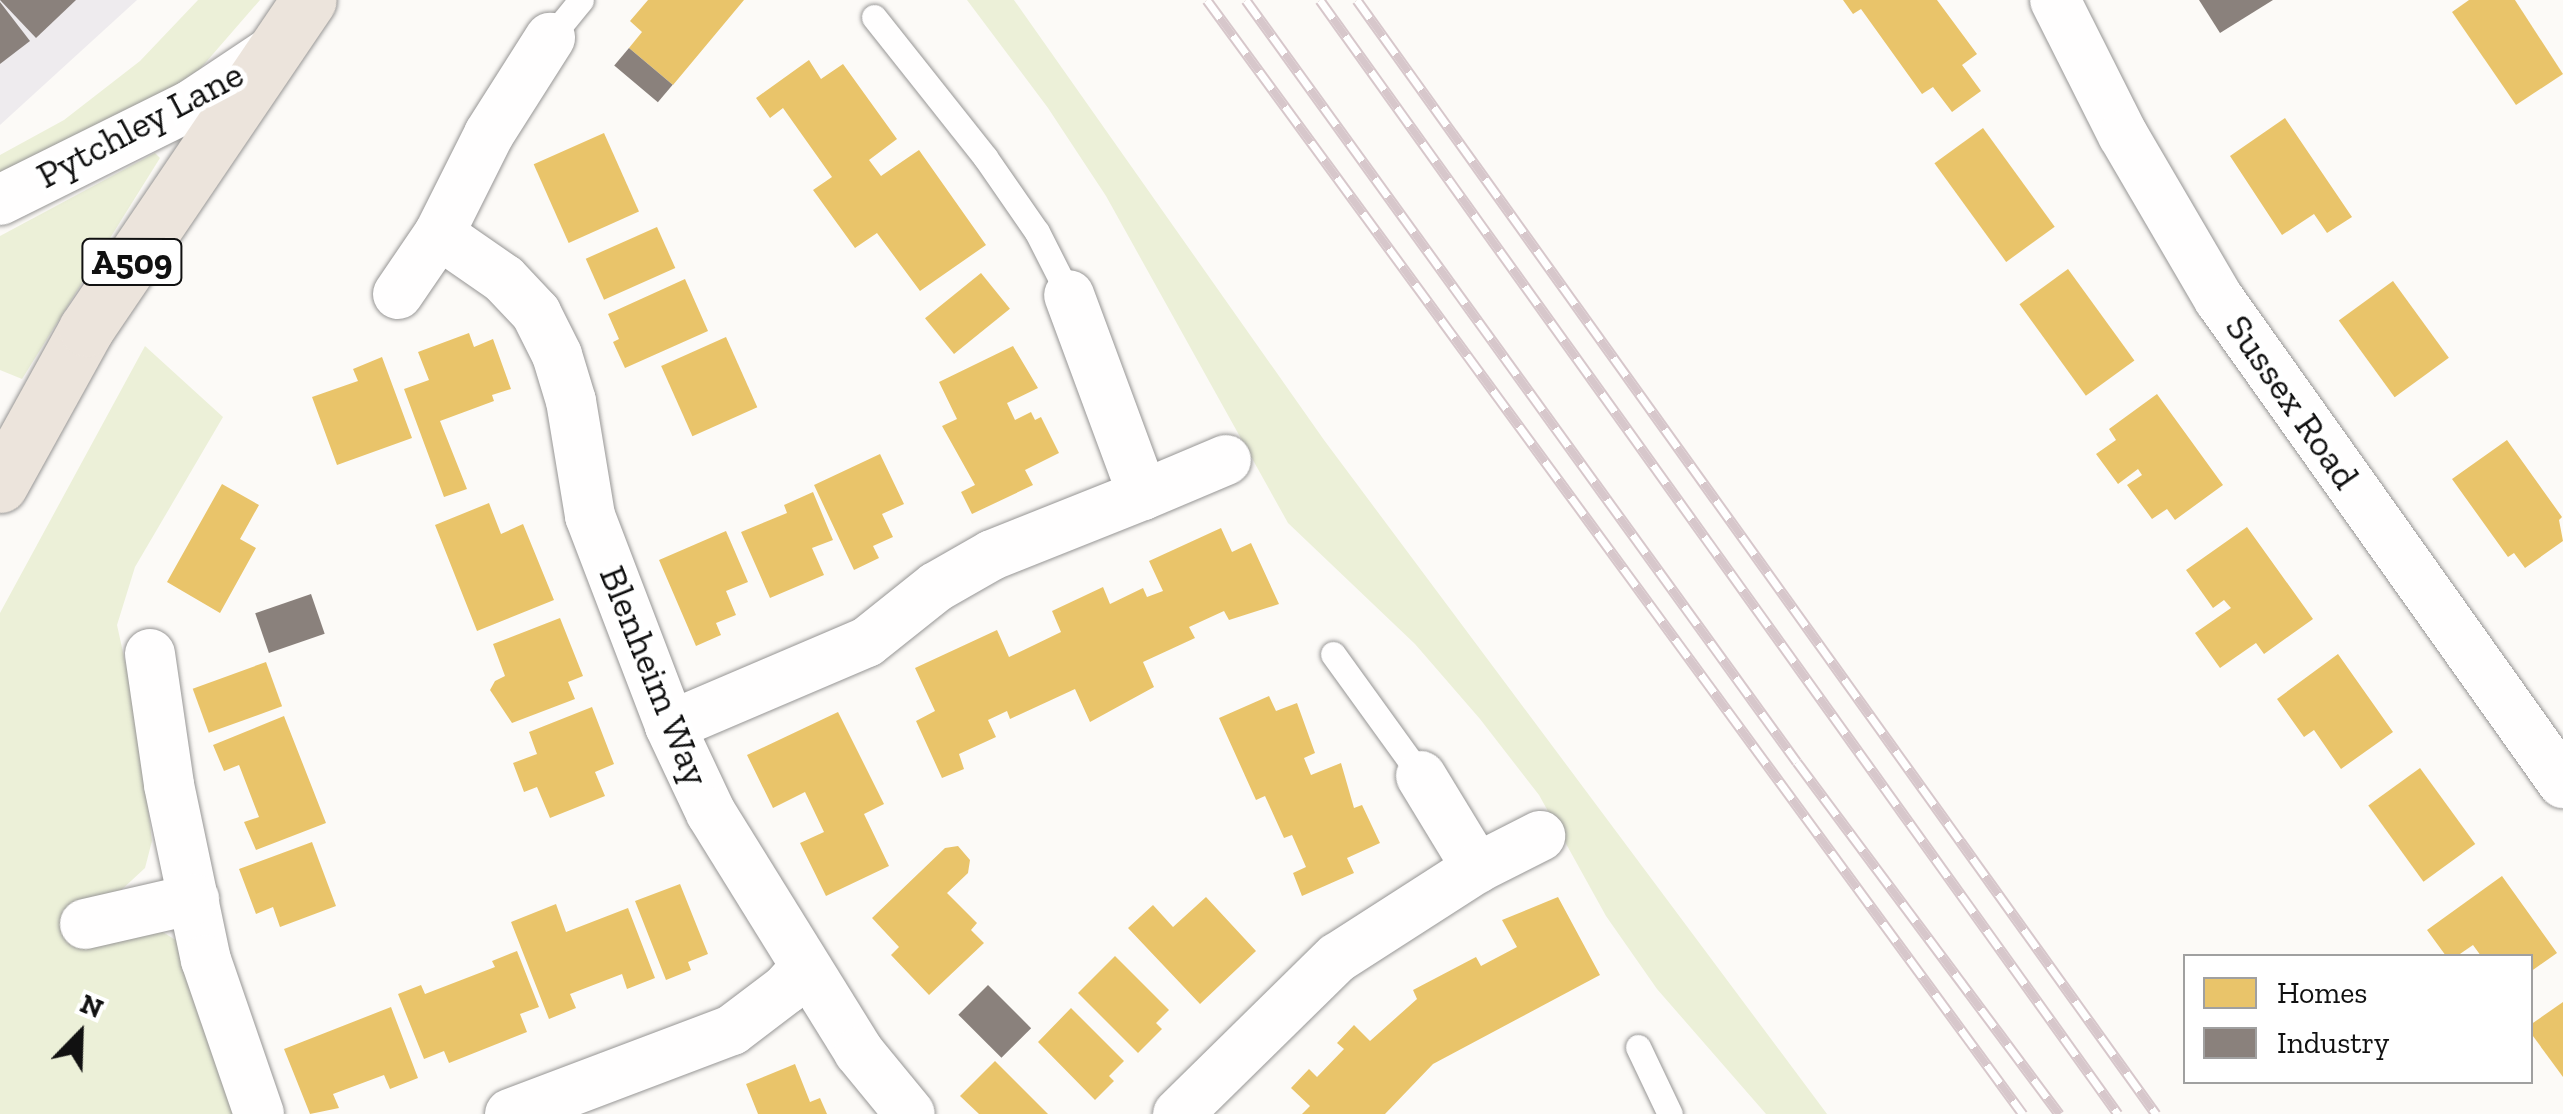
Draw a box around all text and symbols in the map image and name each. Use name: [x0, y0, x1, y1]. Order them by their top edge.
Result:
street label: Pytchley Lane: [29, 51, 251, 199]
road number: A509: [80, 232, 184, 292]
street label: Sussex Road: [2215, 306, 2369, 498]
street label: Blenheim Way: [589, 559, 719, 793]
legend: [2183, 954, 2533, 1084]
text: Homes: [2277, 975, 2367, 1011]
north arrow: [30, 984, 130, 1084]
text: N: [76, 987, 108, 1025]
text: Industry: [2277, 1025, 2389, 1061]

